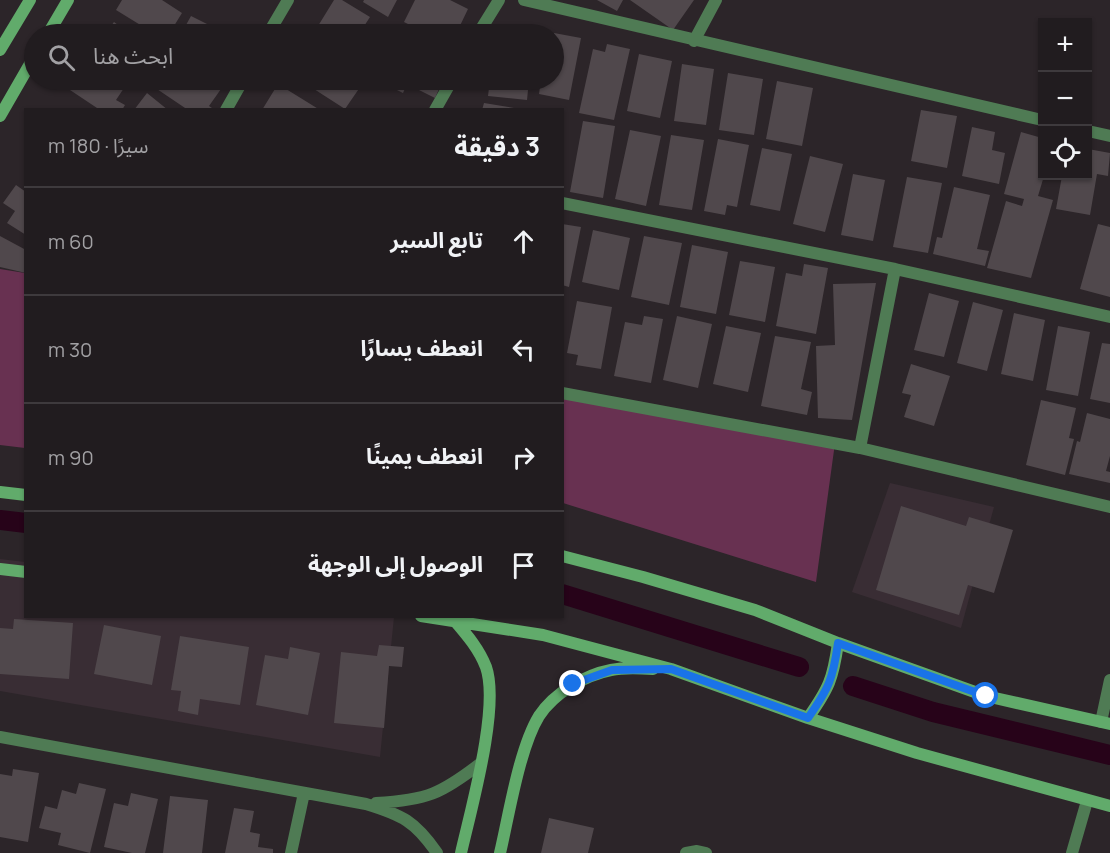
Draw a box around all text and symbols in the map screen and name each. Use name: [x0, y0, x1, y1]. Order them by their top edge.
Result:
map controls: [1038, 18, 1092, 180]
button: +: [1038, 18, 1092, 72]
search box: [24, 24, 564, 90]
icon: search: [45, 41, 78, 74]
text: ابحث هنا: [93, 41, 173, 71]
button: −: [1038, 72, 1092, 126]
button: locate: [1038, 126, 1092, 180]
text: 3 دقيقة: [454, 128, 540, 164]
text: سيرًا · 180 m: [48, 132, 148, 159]
text: تابع السير: [390, 225, 483, 255]
icon: ahead: [507, 225, 540, 258]
text: 60 m: [48, 228, 94, 255]
text: انعطف يسارًا: [360, 333, 483, 363]
icon: left: [507, 333, 540, 366]
text: 30 m: [48, 336, 92, 363]
text: انعطف يمينًا: [366, 441, 483, 471]
icon: right: [507, 441, 540, 474]
text: 90 m: [48, 444, 94, 471]
text: الوصول إلى الوجهة: [308, 549, 483, 579]
icon: arrive: [507, 549, 540, 582]
route end: [559, 670, 585, 696]
route start: [972, 682, 998, 708]

